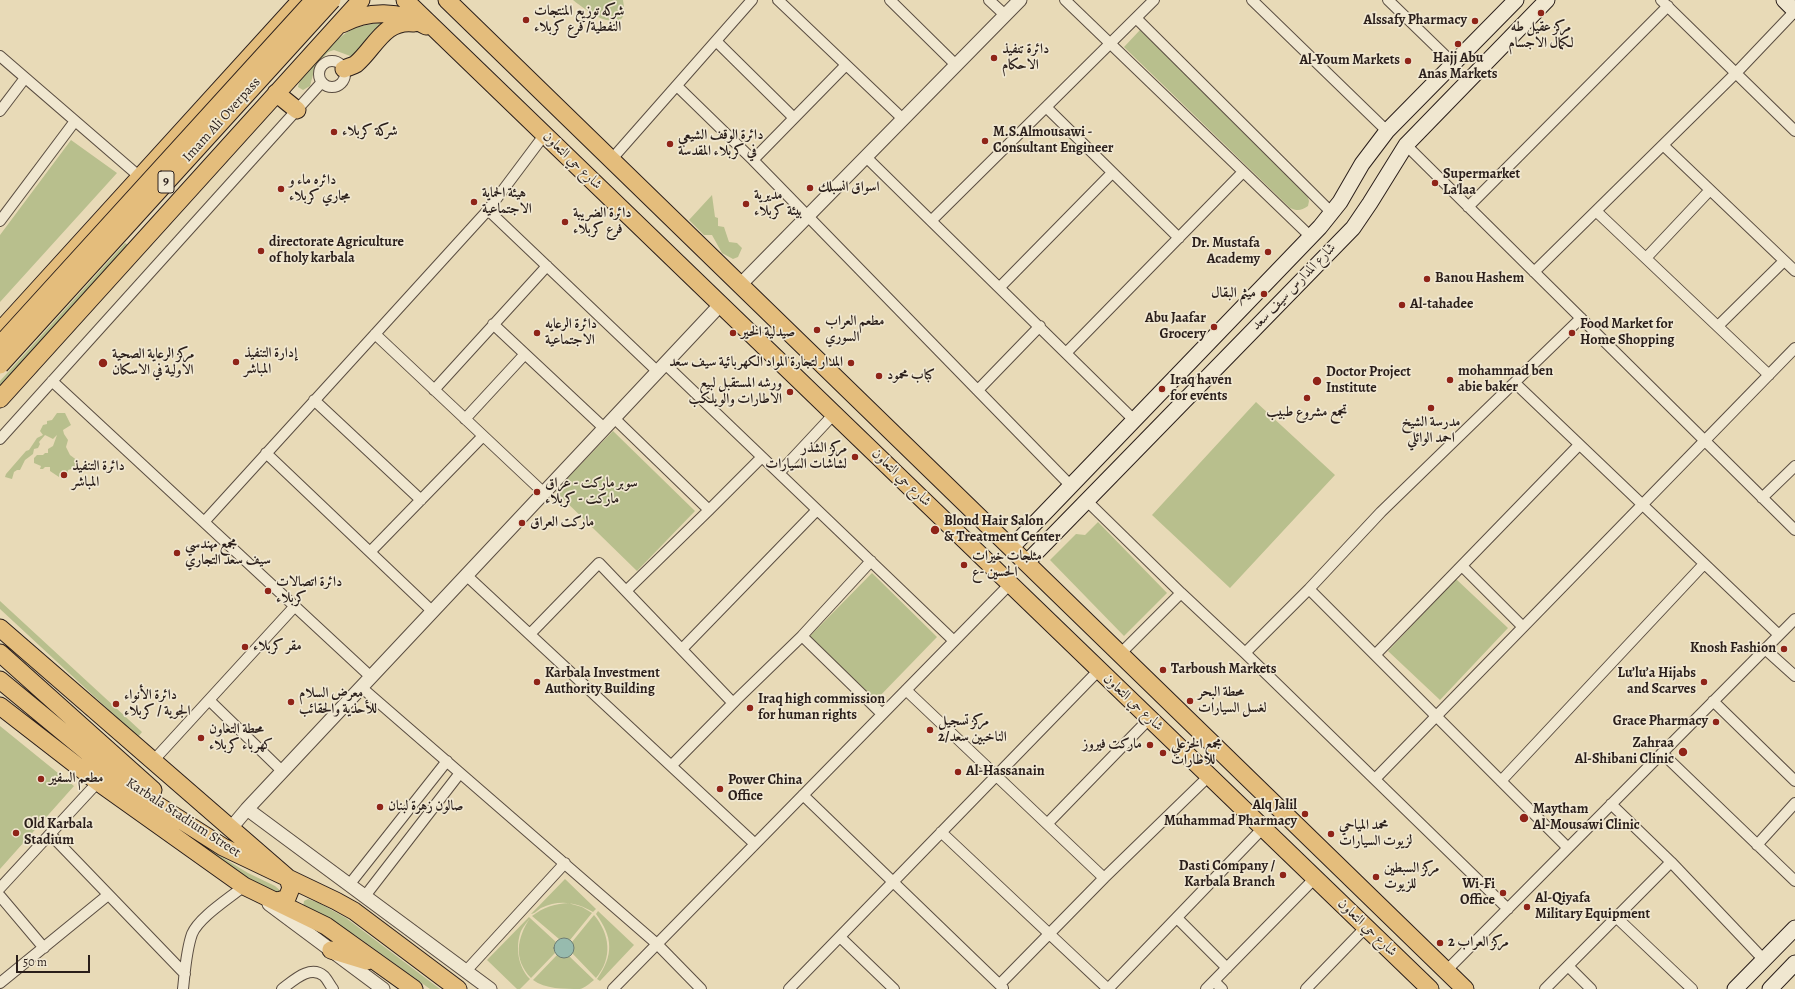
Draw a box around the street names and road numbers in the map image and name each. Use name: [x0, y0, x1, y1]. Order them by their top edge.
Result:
street label: Imam Ali Overpass: [180, 74, 264, 166]
street label: شارع حي التعاون: [539, 129, 605, 193]
road number: 9: [158, 171, 174, 193]
street label: شارع المدارس سيف سعد: [1248, 240, 1340, 334]
street label: شارع حي التعاون: [868, 446, 934, 510]
street label: شارع حي التعاون: [1099, 671, 1167, 735]
street label: Karbala Stadium Street: [123, 775, 243, 861]
street label: شارع حي التعاون: [1334, 896, 1400, 960]

